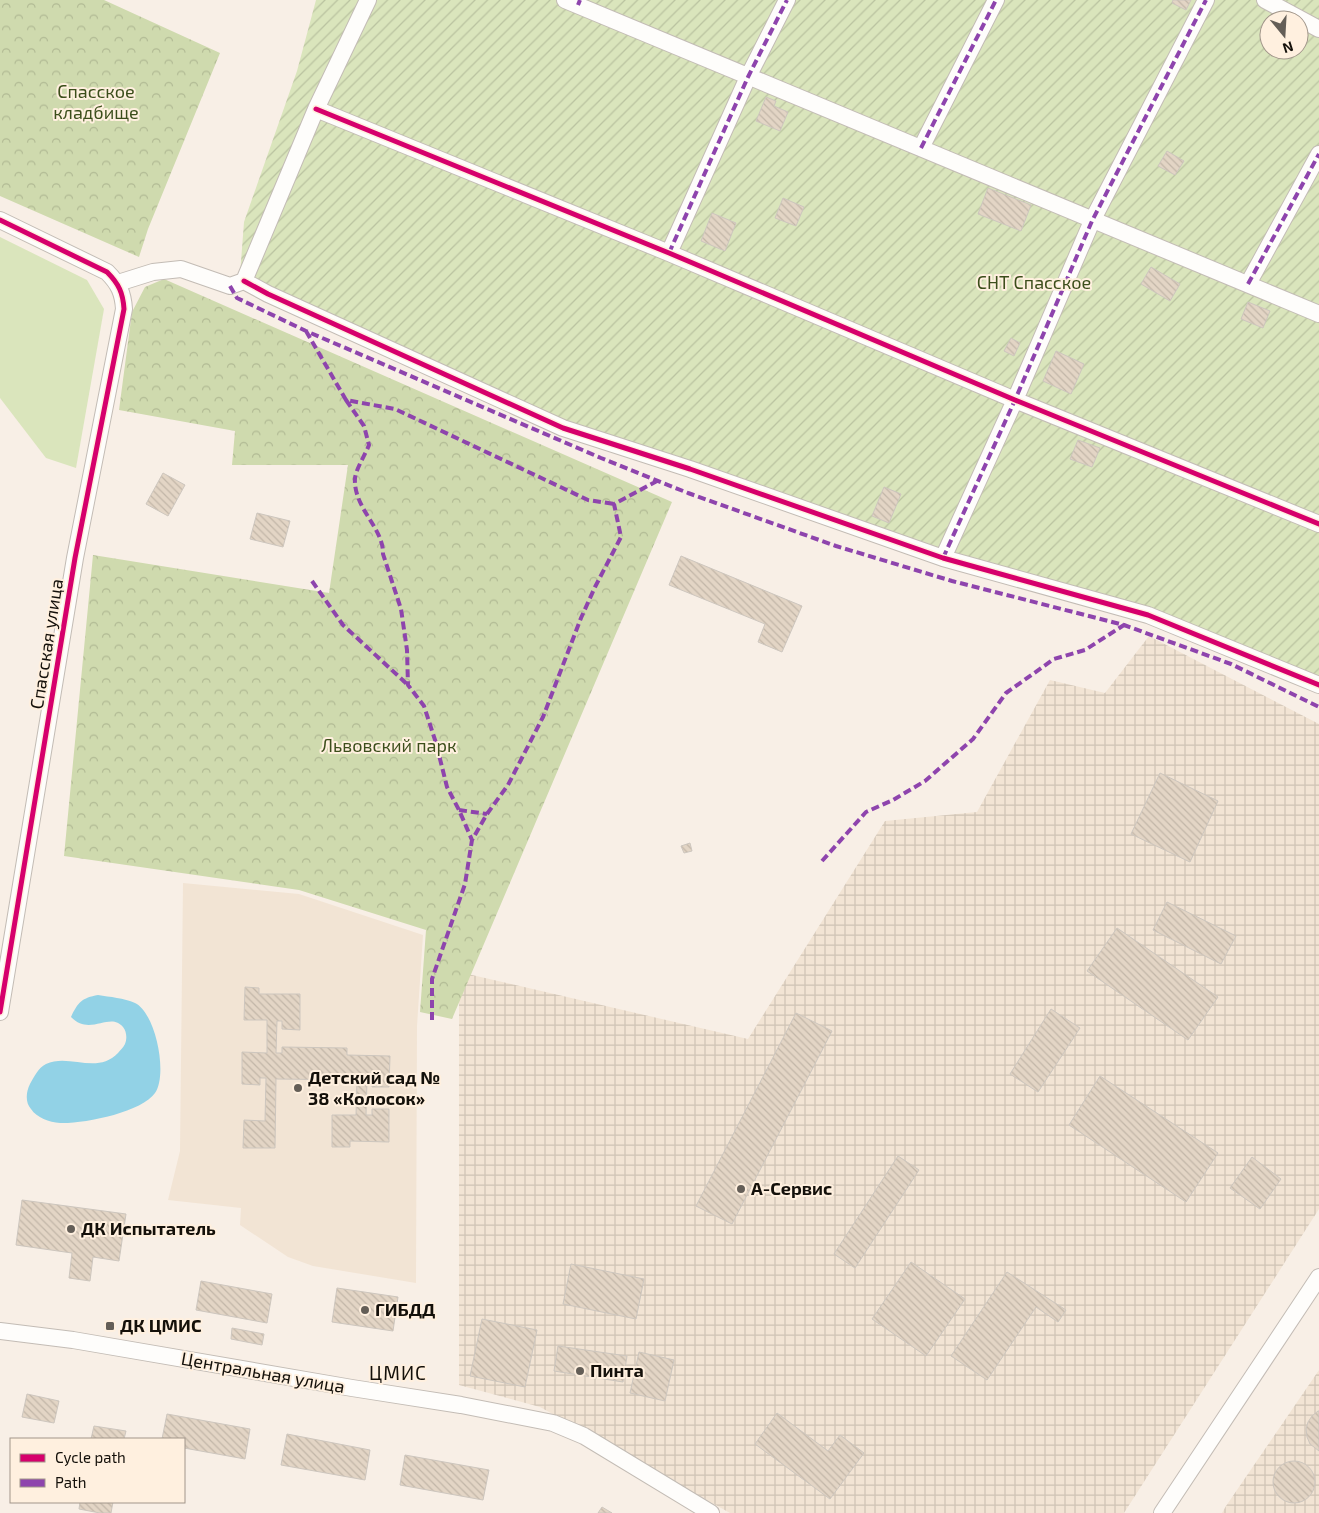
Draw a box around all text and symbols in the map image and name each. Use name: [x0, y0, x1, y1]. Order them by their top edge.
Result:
north arrow: [1259, 10, 1309, 60]
text: N: [1281, 38, 1296, 57]
park label: Спасское кладбище: [53, 80, 139, 123]
park label: СНТ Спасское: [977, 271, 1091, 293]
street label: Спасская улица: [25, 577, 67, 711]
park label: Львовский парк: [321, 734, 457, 756]
place label: Детский сад № 38 «Колосок»: [308, 1066, 440, 1109]
marker: Детский сад № 38 «Колосок»: [292, 1082, 304, 1094]
place label: A-Сервис: [751, 1177, 832, 1199]
marker: A-Сервис: [735, 1183, 747, 1195]
place label: ДК Испытатель: [81, 1217, 216, 1239]
marker: ДК Испытатель: [65, 1223, 77, 1235]
place label: ГИБДД: [375, 1298, 435, 1320]
marker: ГИБДД: [359, 1304, 371, 1316]
place label: ДК ЦМИС: [120, 1314, 202, 1336]
marker: ДК ЦМИС: [104, 1320, 116, 1332]
street label: Центральная улица: [180, 1347, 347, 1397]
place label: Пинта: [590, 1359, 644, 1381]
district label: ЦМИС: [369, 1361, 427, 1384]
marker: Пинта: [574, 1365, 586, 1377]
legend: [10, 1438, 185, 1503]
text: Cycle path: [55, 1448, 126, 1466]
text: Path: [55, 1473, 86, 1491]

